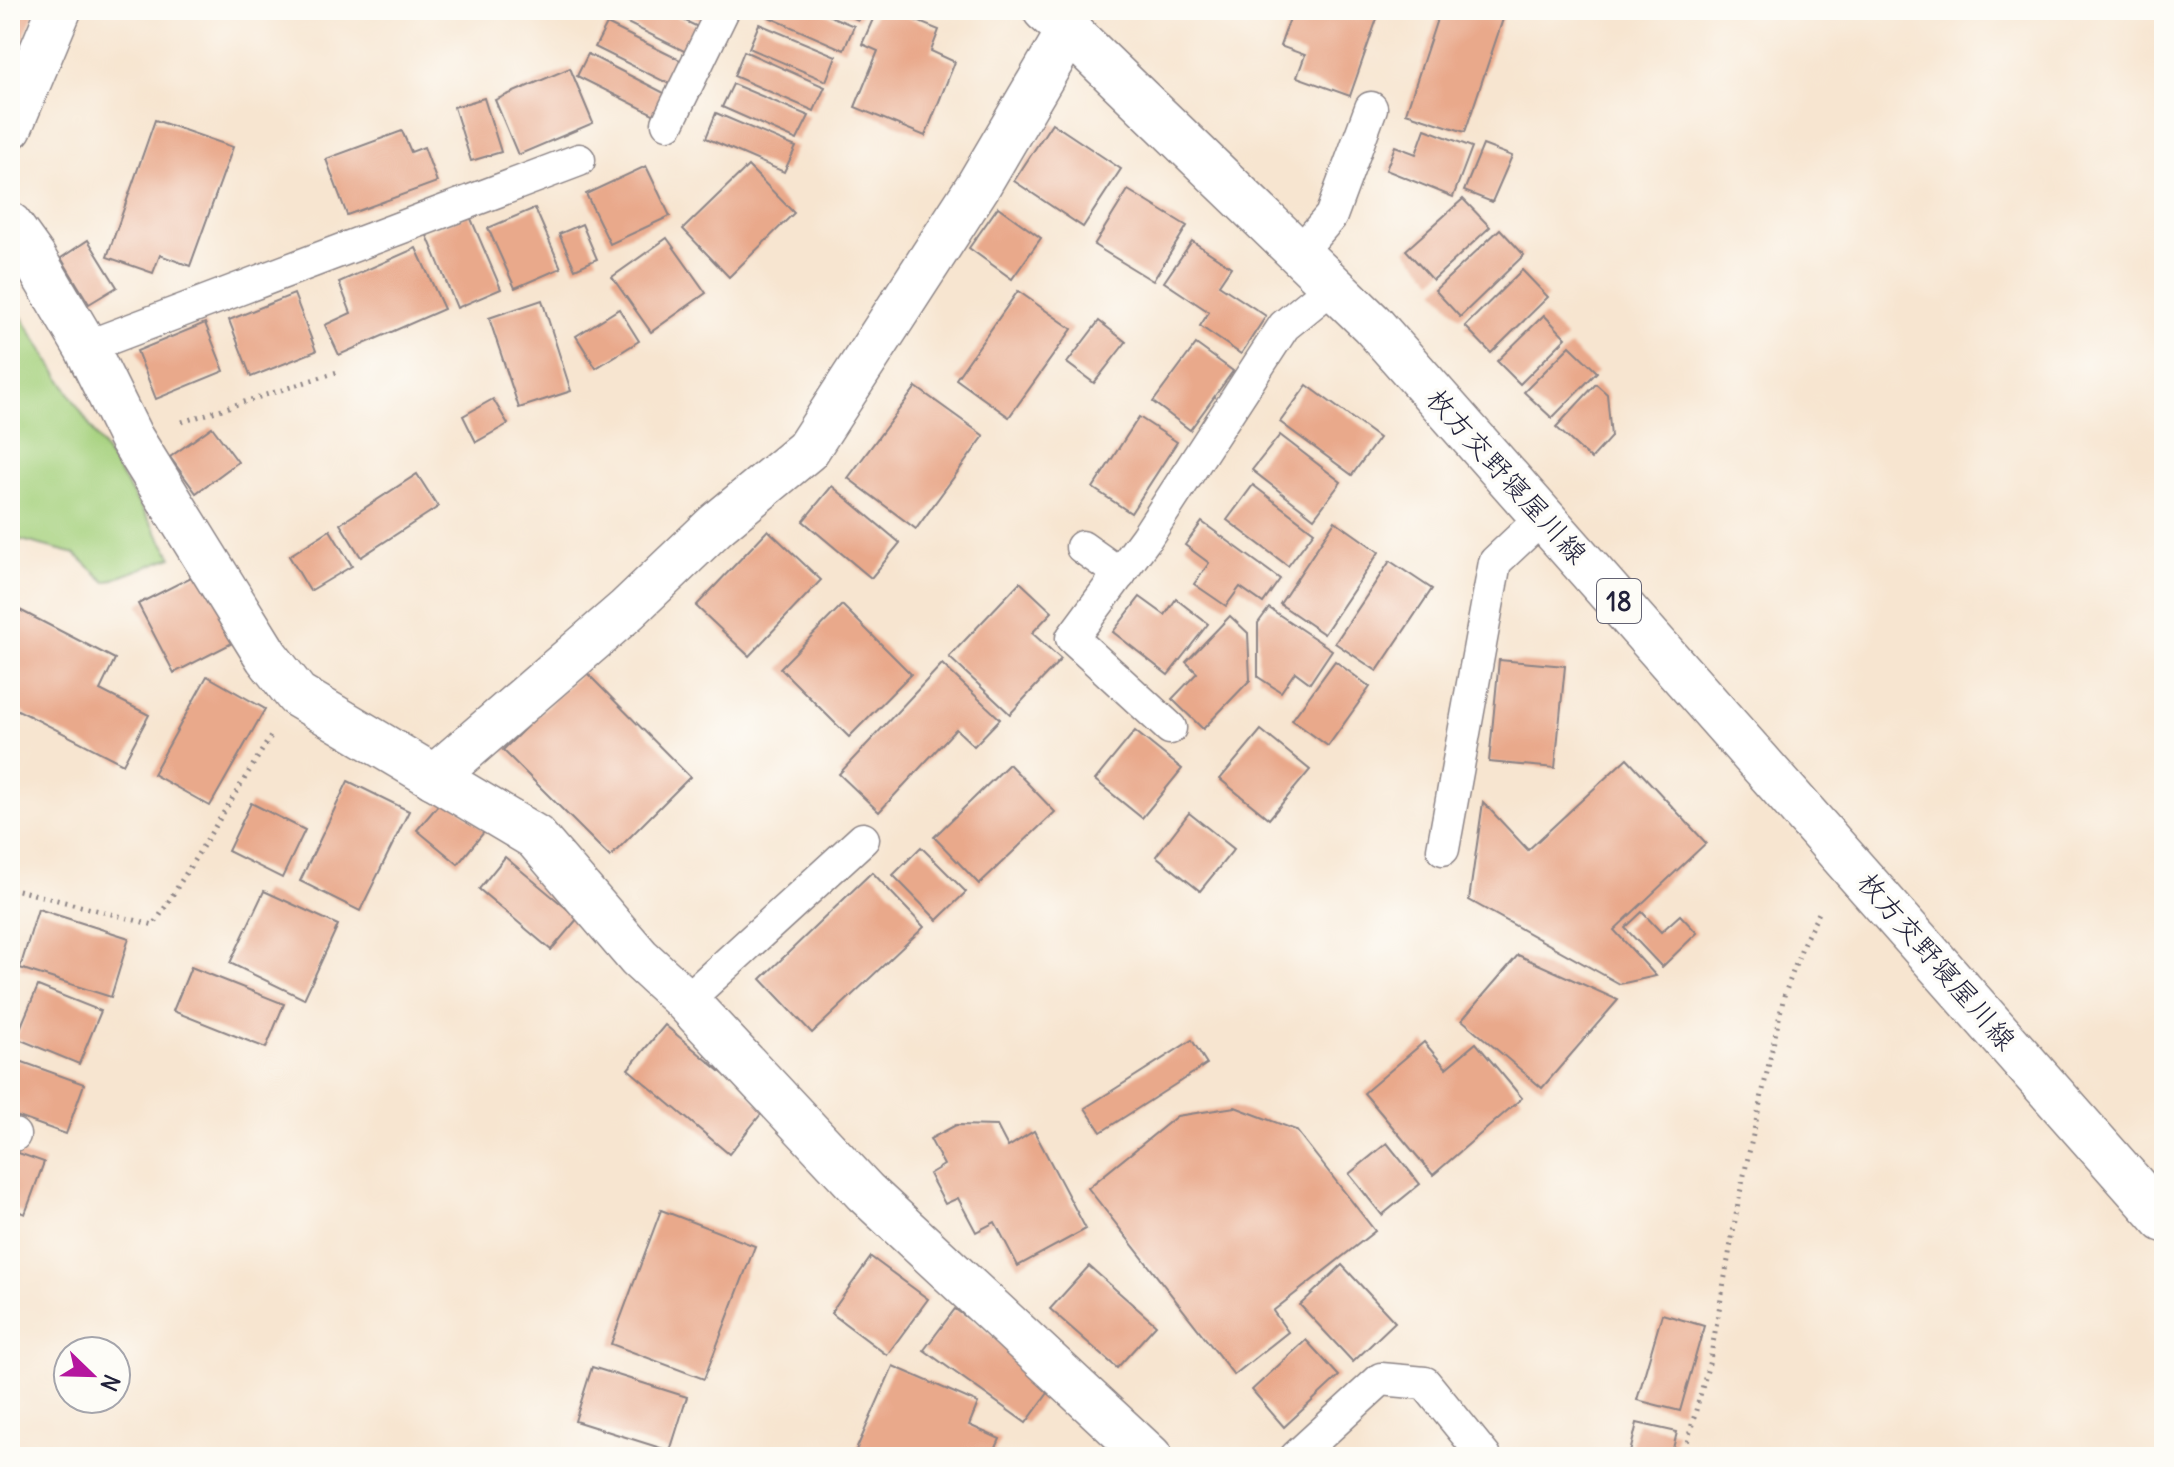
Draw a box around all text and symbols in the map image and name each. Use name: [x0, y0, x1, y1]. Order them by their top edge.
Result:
street label: 枚方交野寝屋川線: [1419, 381, 1595, 571]
road number: 18: [1597, 579, 1641, 623]
street label: 枚方交野寝屋川線: [1850, 865, 2024, 1057]
north arrow: [52, 1335, 132, 1415]
text: N: [95, 1370, 126, 1395]

